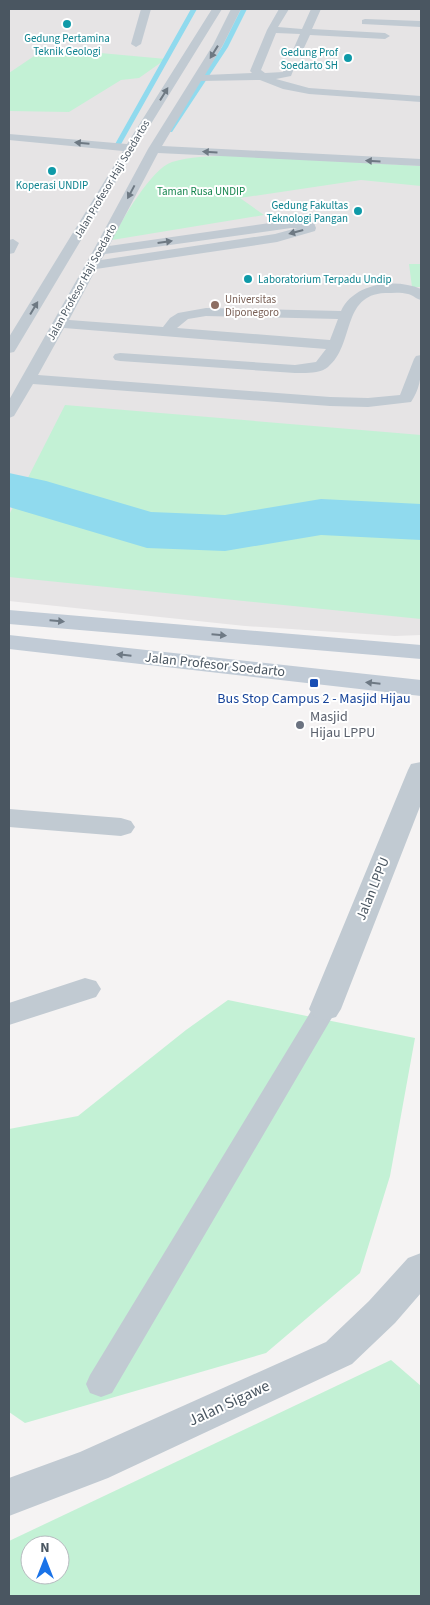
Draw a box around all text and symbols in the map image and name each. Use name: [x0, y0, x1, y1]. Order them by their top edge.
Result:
marker: Gedung Pertamina Teknik Geologi: [61, 18, 73, 30]
place label: Gedung Pertamina Teknik Geologi: [24, 31, 110, 59]
one-way arrow: [209, 45, 219, 58]
place label: Gedung Prof Soedarto SH: [280, 45, 339, 73]
marker: Gedung Prof Soedarto SH: [342, 52, 354, 64]
one-way arrow: [159, 88, 169, 101]
street label: Jalan Profesor Haji Soedartos: [71, 117, 154, 241]
one-way arrow: [74, 139, 90, 147]
one-way arrow: [202, 148, 218, 156]
one-way arrow: [364, 156, 380, 164]
marker: Koperasi UNDIP: [46, 165, 58, 177]
place label: Koperasi UNDIP: [16, 178, 88, 193]
one-way arrow: [127, 184, 135, 199]
park label: Taman Rusa UNDIP: [157, 184, 245, 199]
place label: Gedung Fakultas Teknologi Pangan: [266, 198, 348, 226]
marker: Gedung Fakultas Teknologi Pangan: [352, 205, 364, 217]
street label: Jalan Profesor Haji Soedarto: [44, 221, 120, 343]
one-way arrow: [289, 228, 304, 236]
one-way arrow: [158, 238, 174, 246]
place label: Laboratorium Terpadu Undip: [258, 272, 392, 287]
marker: Laboratorium Terpadu Undip: [242, 273, 254, 285]
place label: Universitas Diponegoro: [225, 292, 279, 320]
marker: Universitas Diponegoro: [209, 299, 221, 311]
one-way arrow: [29, 301, 38, 314]
one-way arrow: [50, 617, 66, 625]
one-way arrow: [212, 631, 228, 639]
street label: Jalan Profesor Soedarto: [144, 648, 286, 682]
one-way arrow: [116, 651, 132, 659]
marker: Bus Stop Campus 2 - Masjid Hijau: [308, 677, 320, 689]
one-way arrow: [364, 679, 380, 687]
place label: Bus Stop Campus 2 - Masjid Hijau: [217, 689, 411, 709]
place label: Masjid Hijau LPPU: [310, 707, 375, 743]
marker: Masjid Hijau LPPU: [294, 719, 306, 731]
street label: Jalan LPPU: [351, 854, 395, 924]
street label: Jalan Sigawe: [185, 1375, 273, 1431]
north arrow: [20, 1535, 70, 1585]
text: N: [40, 1538, 50, 1558]

